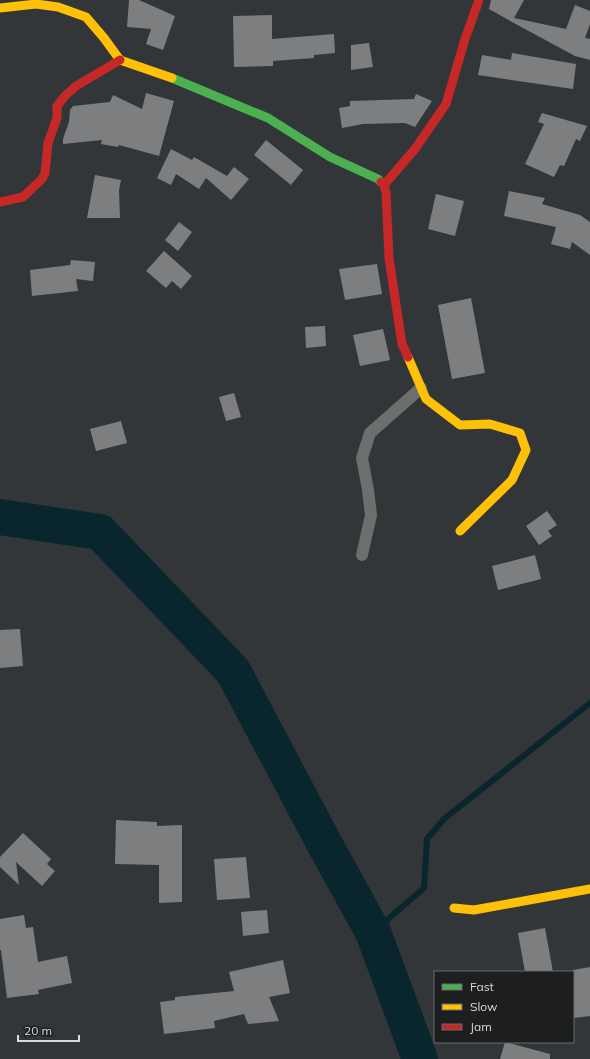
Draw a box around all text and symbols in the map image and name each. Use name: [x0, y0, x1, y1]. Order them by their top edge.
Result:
legend: [434, 971, 574, 1043]
text: Fast: [470, 979, 494, 994]
text: Slow: [470, 999, 498, 1014]
scale bar: [18, 1017, 79, 1043]
text: Jam: [470, 1019, 492, 1034]
text: 20 m: [24, 1023, 52, 1038]

